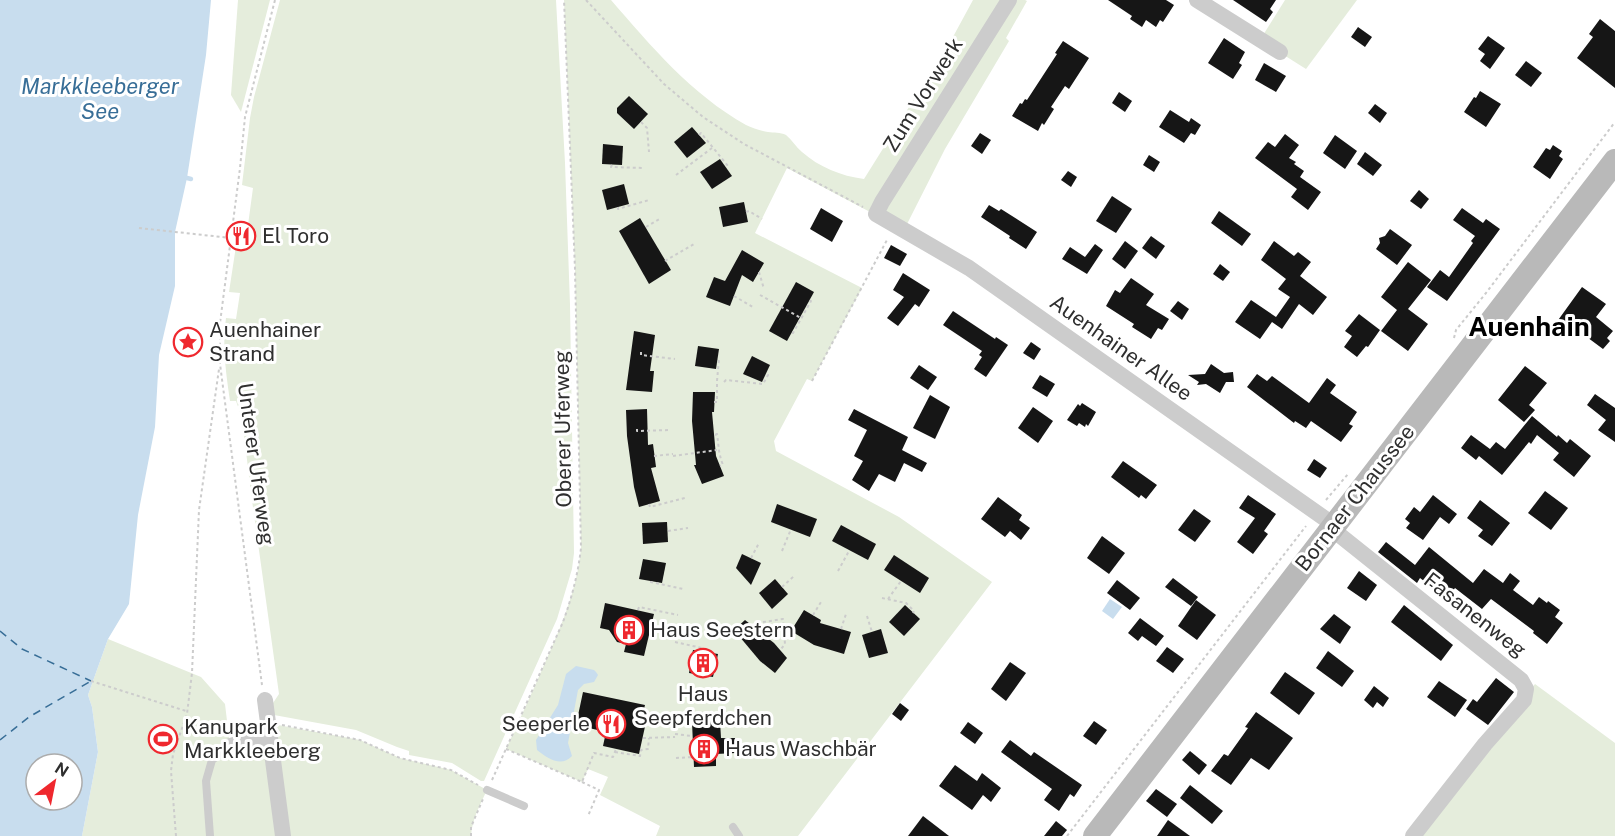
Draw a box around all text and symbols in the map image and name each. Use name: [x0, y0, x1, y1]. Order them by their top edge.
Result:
street label: Zum Vorwerk: [878, 33, 968, 156]
water label: Markkleeberger See: [21, 73, 180, 124]
restaurant icon: El Toro: [225, 220, 257, 252]
place label: El Toro: [262, 223, 329, 248]
street label: Auenhainer Allee: [1045, 289, 1197, 406]
district label: Auenhain: [1468, 310, 1590, 342]
place label: Auenhainer Strand: [209, 317, 321, 366]
place icon: Auenhainer Strand: [172, 326, 204, 358]
street label: Oberer Uferweg: [549, 350, 576, 508]
street label: Unterer Uferweg: [233, 381, 280, 547]
street label: Bornaer Chaussee: [1290, 420, 1419, 576]
street label: Fasanenweg: [1419, 567, 1531, 662]
building icon: Haus Seestern: [613, 614, 645, 646]
place label: Haus Seestern: [650, 617, 794, 642]
building icon: Haus Seepferdchen: [687, 647, 719, 679]
place label: Haus Seepferdchen: [634, 681, 772, 730]
restaurant icon: Seeperle: [595, 708, 627, 740]
place label: Seeperle: [502, 711, 590, 736]
place label: Kanupark Markkleeberg: [184, 714, 321, 763]
sports icon: Kanupark Markkleeberg: [147, 723, 179, 755]
building icon: Haus Waschbär: [688, 733, 720, 765]
place label: Haus Waschbär: [725, 736, 877, 761]
north arrow: [24, 752, 84, 812]
text: N: [51, 758, 72, 781]

